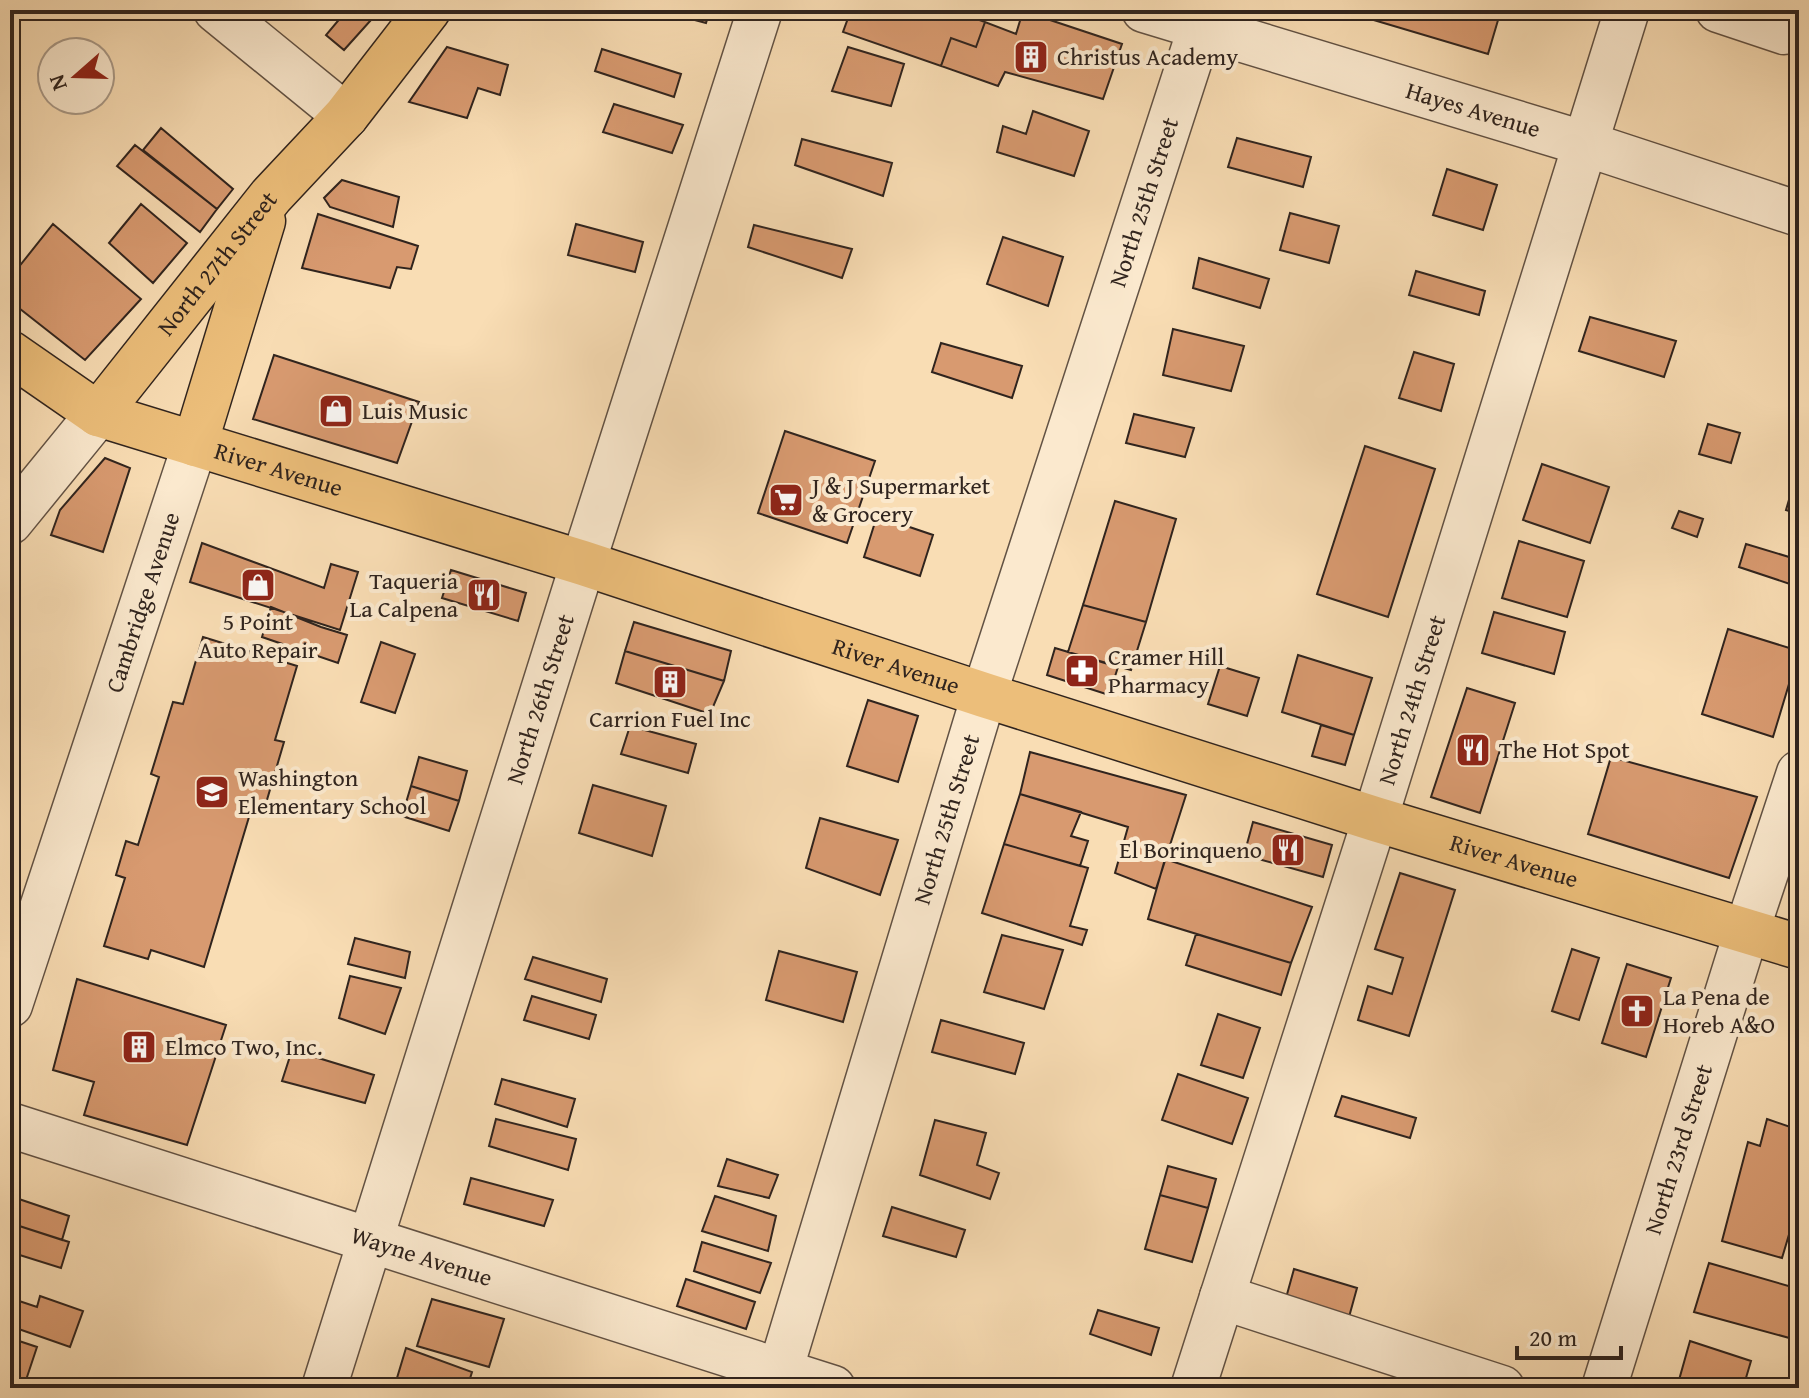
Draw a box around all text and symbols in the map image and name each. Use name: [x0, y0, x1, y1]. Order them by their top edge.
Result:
north arrow: [36, 36, 116, 116]
building icon: Christus Academy: [1012, 38, 1050, 76]
place label: Christus Academy: [1057, 39, 1238, 74]
text: N: [40, 70, 75, 95]
street label: Hayes Avenue: [1402, 72, 1545, 146]
street label: North 25th Street: [1100, 112, 1187, 291]
street label: North 27th Street: [148, 183, 286, 343]
shop icon: Luis Music: [317, 392, 355, 430]
place label: Luis Music: [362, 393, 468, 428]
street label: River Avenue: [210, 433, 347, 505]
place label: J & J Supermarket & Grocery: [809, 468, 991, 531]
supermarket icon: J & J Supermarket & Grocery: [767, 481, 805, 519]
street label: Cambridge Avenue: [96, 507, 188, 697]
place label: Taqueria La Calpena: [350, 563, 459, 626]
shop icon: 5 Point Auto Repair: [239, 566, 277, 604]
restaurant icon: Taqueria La Calpena: [465, 576, 503, 614]
place label: 5 Point Auto Repair: [198, 604, 318, 667]
street label: North 26th Street: [497, 609, 583, 788]
street label: North 24th Street: [1369, 610, 1455, 789]
street label: River Avenue: [828, 628, 964, 703]
place label: Cramer Hill Pharmacy: [1108, 639, 1224, 702]
pharmacy icon: Cramer Hill Pharmacy: [1063, 652, 1101, 690]
building icon: Carrion Fuel Inc: [651, 663, 689, 701]
place label: Carrion Fuel Inc: [589, 701, 751, 736]
street label: North 25th Street: [904, 729, 988, 909]
restaurant icon: The Hot Spot: [1454, 731, 1492, 769]
place label: The Hot Spot: [1499, 732, 1630, 767]
place label: Washington Elementary School: [238, 760, 426, 823]
school or university icon: Washington Elementary School: [193, 773, 231, 811]
street label: River Avenue: [1446, 825, 1582, 896]
restaurant icon: El Borinqueno: [1269, 831, 1307, 869]
place label: El Borinqueno: [1119, 832, 1262, 867]
place label: La Pena de Horeb A&O: [1663, 979, 1775, 1042]
church icon: La Pena de Horeb A&O: [1618, 992, 1656, 1030]
building icon: Elmco Two, Inc.: [120, 1028, 158, 1066]
place label: Elmco Two, Inc.: [165, 1029, 322, 1064]
street label: North 23rd Street: [1635, 1059, 1721, 1239]
street label: Wayne Avenue: [347, 1217, 497, 1295]
scale bar: [1517, 1310, 1621, 1360]
text: 20 m: [1529, 1320, 1577, 1355]

